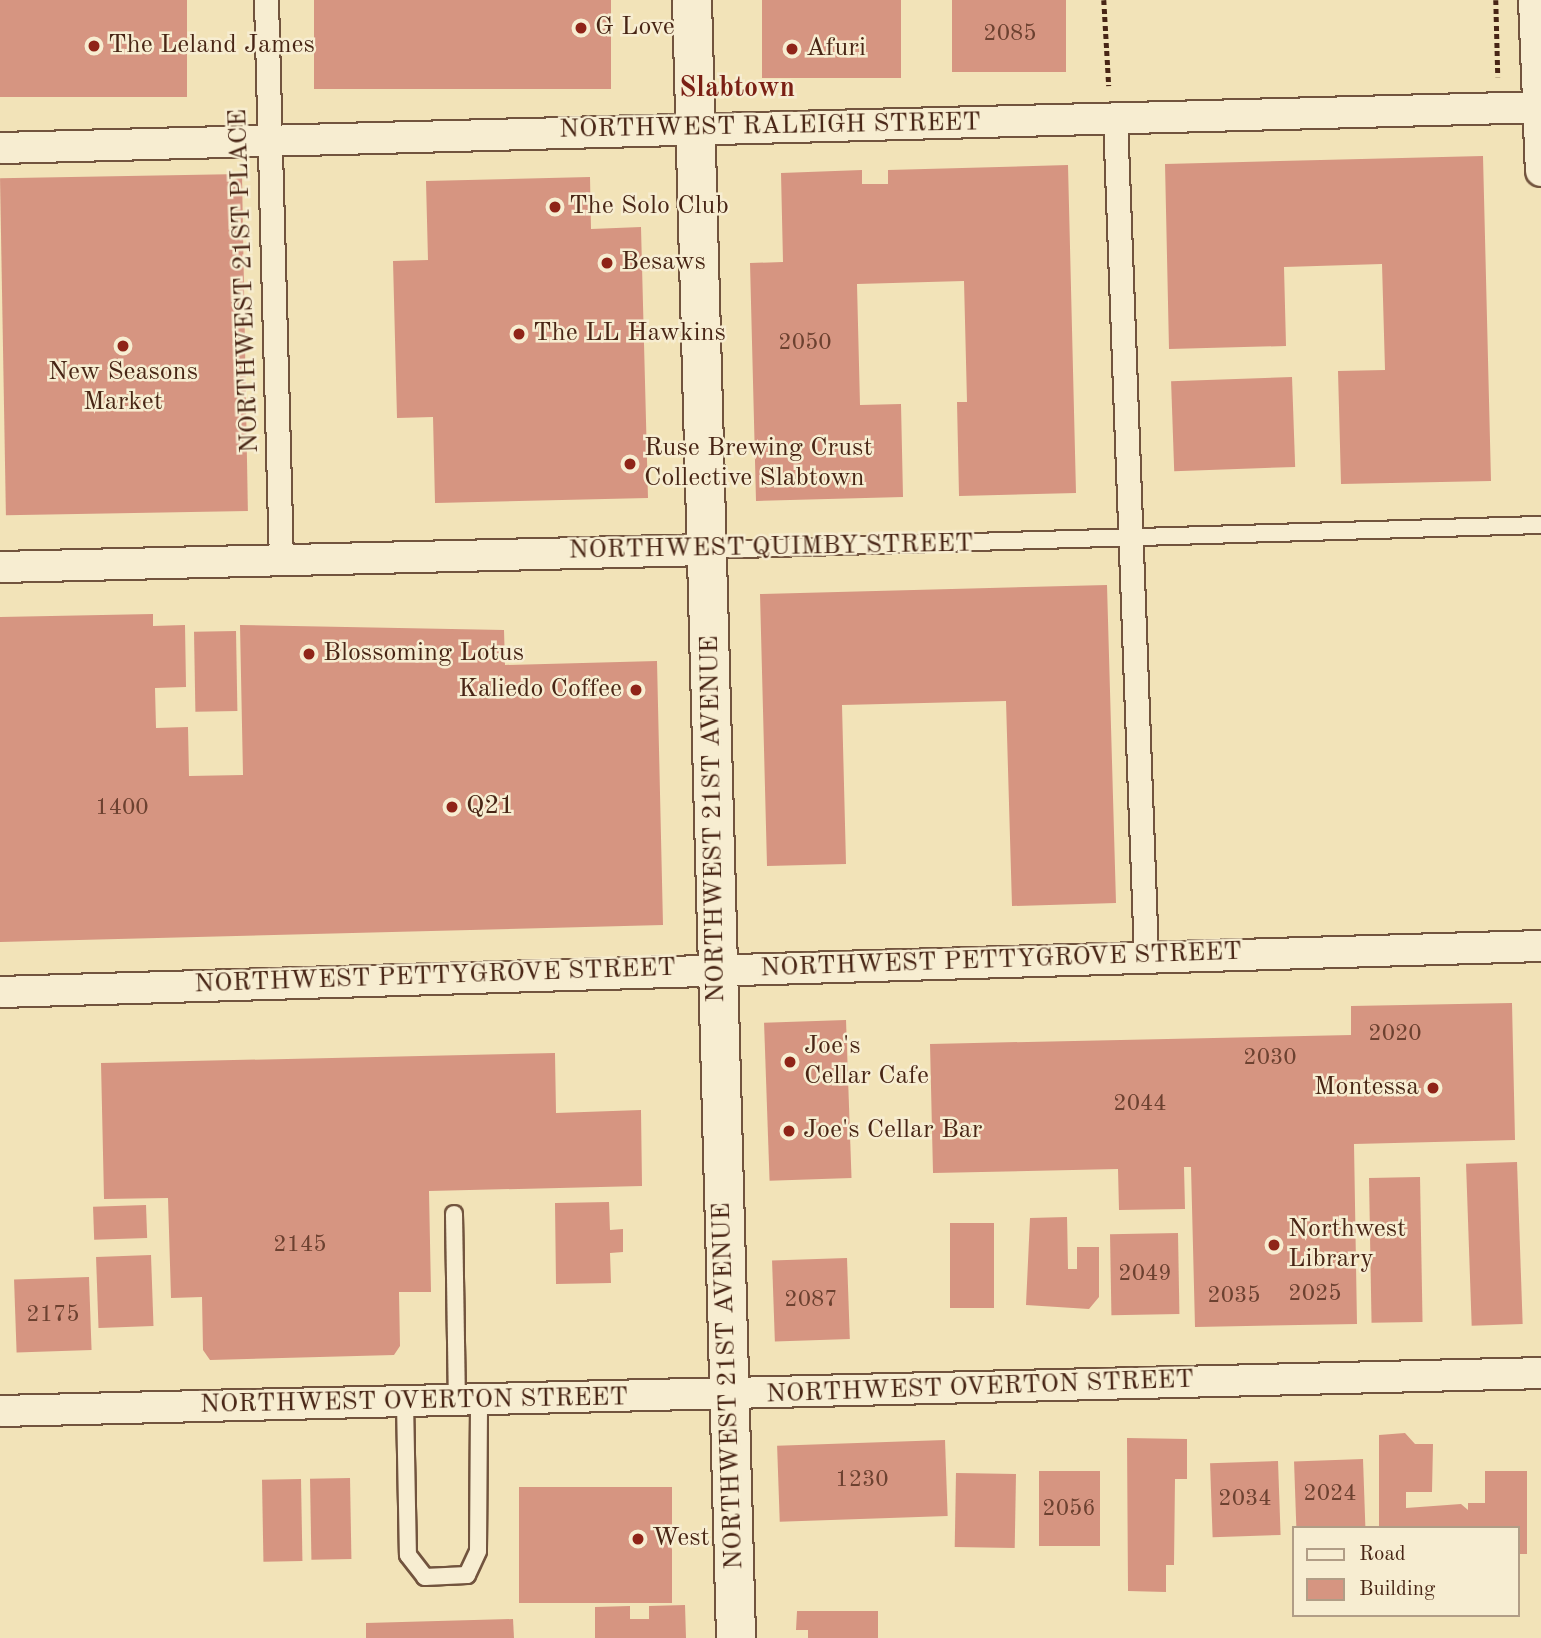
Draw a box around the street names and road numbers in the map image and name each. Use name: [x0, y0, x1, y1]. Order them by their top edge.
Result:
street label: NORTHWEST 21ST PLACE: [223, 108, 267, 454]
street label: NORTHWEST RALEIGH STREET: [559, 108, 981, 146]
street label: NORTHWEST QUIMBY STREET: [568, 529, 974, 567]
street label: NORTHWEST 21ST AVENUE: [695, 635, 733, 1003]
street label: NORTHWEST PETTYGROVE STREET: [760, 937, 1242, 985]
street label: NORTHWEST PETTYGROVE STREET: [194, 953, 676, 1001]
street label: NORTHWEST 21ST AVENUE: [707, 1202, 751, 1570]
street label: NORTHWEST OVERTON STREET: [766, 1365, 1194, 1411]
street label: NORTHWEST OVERTON STREET: [200, 1383, 628, 1421]

